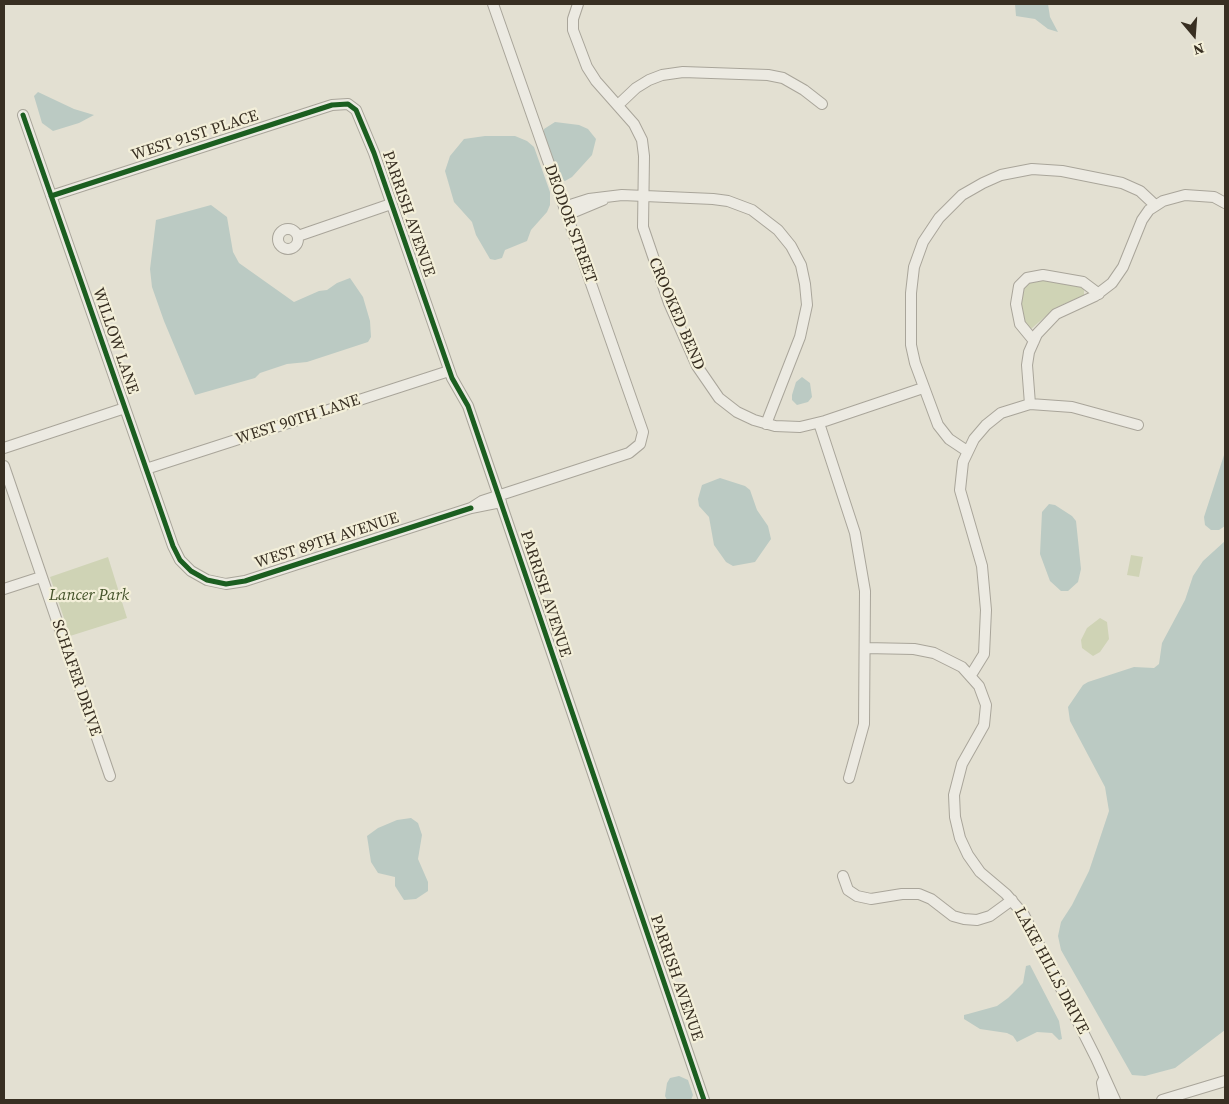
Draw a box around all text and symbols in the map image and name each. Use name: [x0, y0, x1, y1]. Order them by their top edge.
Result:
north arrow: [1169, 10, 1219, 60]
text: N: [1191, 38, 1207, 60]
street label: WEST 91ST PLACE: [129, 106, 261, 166]
street label: PARRISH AVENUE: [377, 149, 439, 279]
street label: DEODOR STREET: [540, 162, 600, 286]
street label: CROOKED BEND: [644, 255, 708, 373]
street label: WILLOW LANE: [88, 285, 142, 397]
street label: WEST 90TH LANE: [233, 391, 363, 449]
street label: WEST 89TH AVENUE: [253, 509, 401, 573]
street label: PARRISH AVENUE: [516, 528, 574, 660]
park label: Lancer Park: [49, 586, 129, 606]
street label: SCHAFER DRIVE: [47, 617, 105, 739]
street label: LAKE HILLS DRIVE: [1010, 904, 1092, 1038]
street label: PARRISH AVENUE: [645, 913, 707, 1043]

